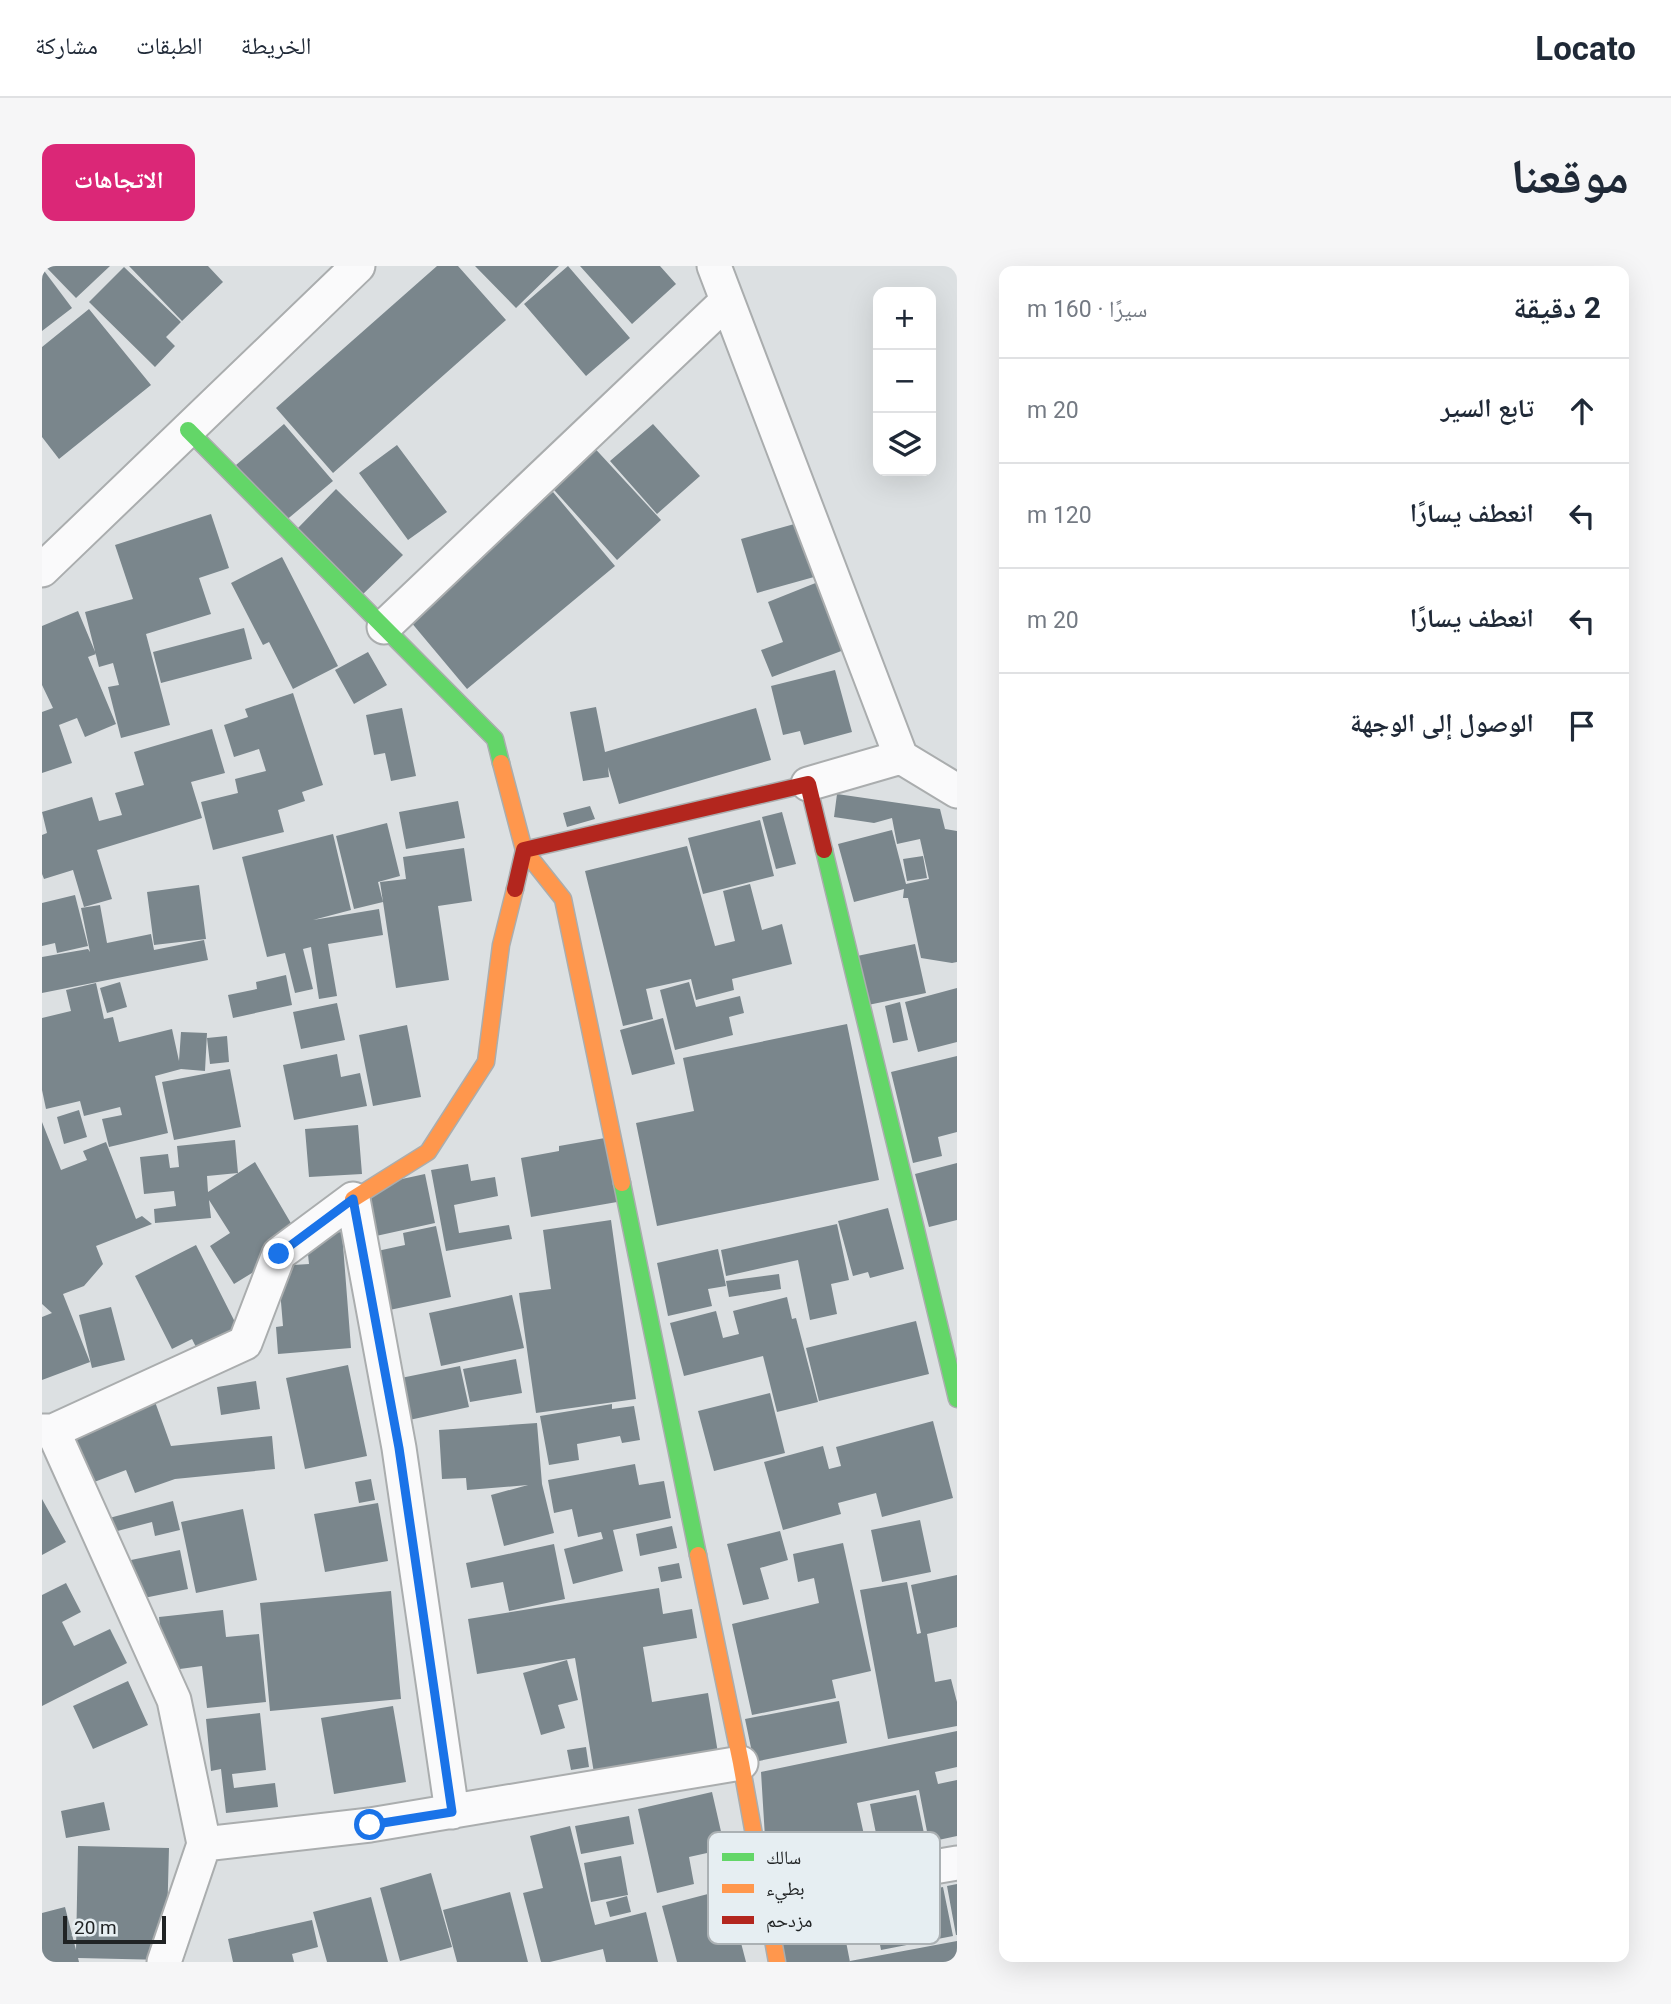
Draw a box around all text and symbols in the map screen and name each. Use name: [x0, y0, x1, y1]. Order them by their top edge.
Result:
text: Locato: [1535, 29, 1636, 68]
text: مشاركة: [35, 32, 98, 60]
text: الطبقات: [136, 32, 203, 60]
text: الخريطة: [241, 32, 311, 60]
button: الاتجاهات: [42, 144, 195, 221]
text: موقعنا: [1511, 148, 1629, 205]
map controls: [873, 287, 936, 476]
button: +: [873, 287, 936, 350]
text: 2 دقيقة: [1513, 290, 1601, 325]
text: سيرًا · 160 m: [1027, 296, 1147, 323]
button: −: [873, 350, 936, 413]
icon: ahead: [1563, 392, 1601, 430]
text: تابع السير: [1441, 393, 1534, 423]
text: 20 m: [1027, 397, 1079, 424]
button: layers: [873, 413, 936, 476]
icon: left: [1563, 497, 1601, 535]
text: انعطف يسارًا: [1410, 498, 1534, 528]
text: 120 m: [1027, 502, 1092, 529]
icon: left: [1563, 602, 1601, 640]
text: انعطف يسارًا: [1410, 603, 1534, 633]
text: 20 m: [1027, 607, 1079, 634]
icon: arrive: [1563, 707, 1601, 745]
text: الوصول إلى الوجهة: [1350, 708, 1534, 738]
route end: [263, 1238, 294, 1269]
route start: [354, 1809, 385, 1840]
legend: [708, 1832, 940, 1944]
text: سالك: [766, 1846, 801, 1869]
text: بطيء: [766, 1877, 805, 1904]
text: مزدحم: [766, 1909, 812, 1933]
scale bar: [63, 1913, 166, 1945]
text: 20 m: [74, 1916, 117, 1939]

